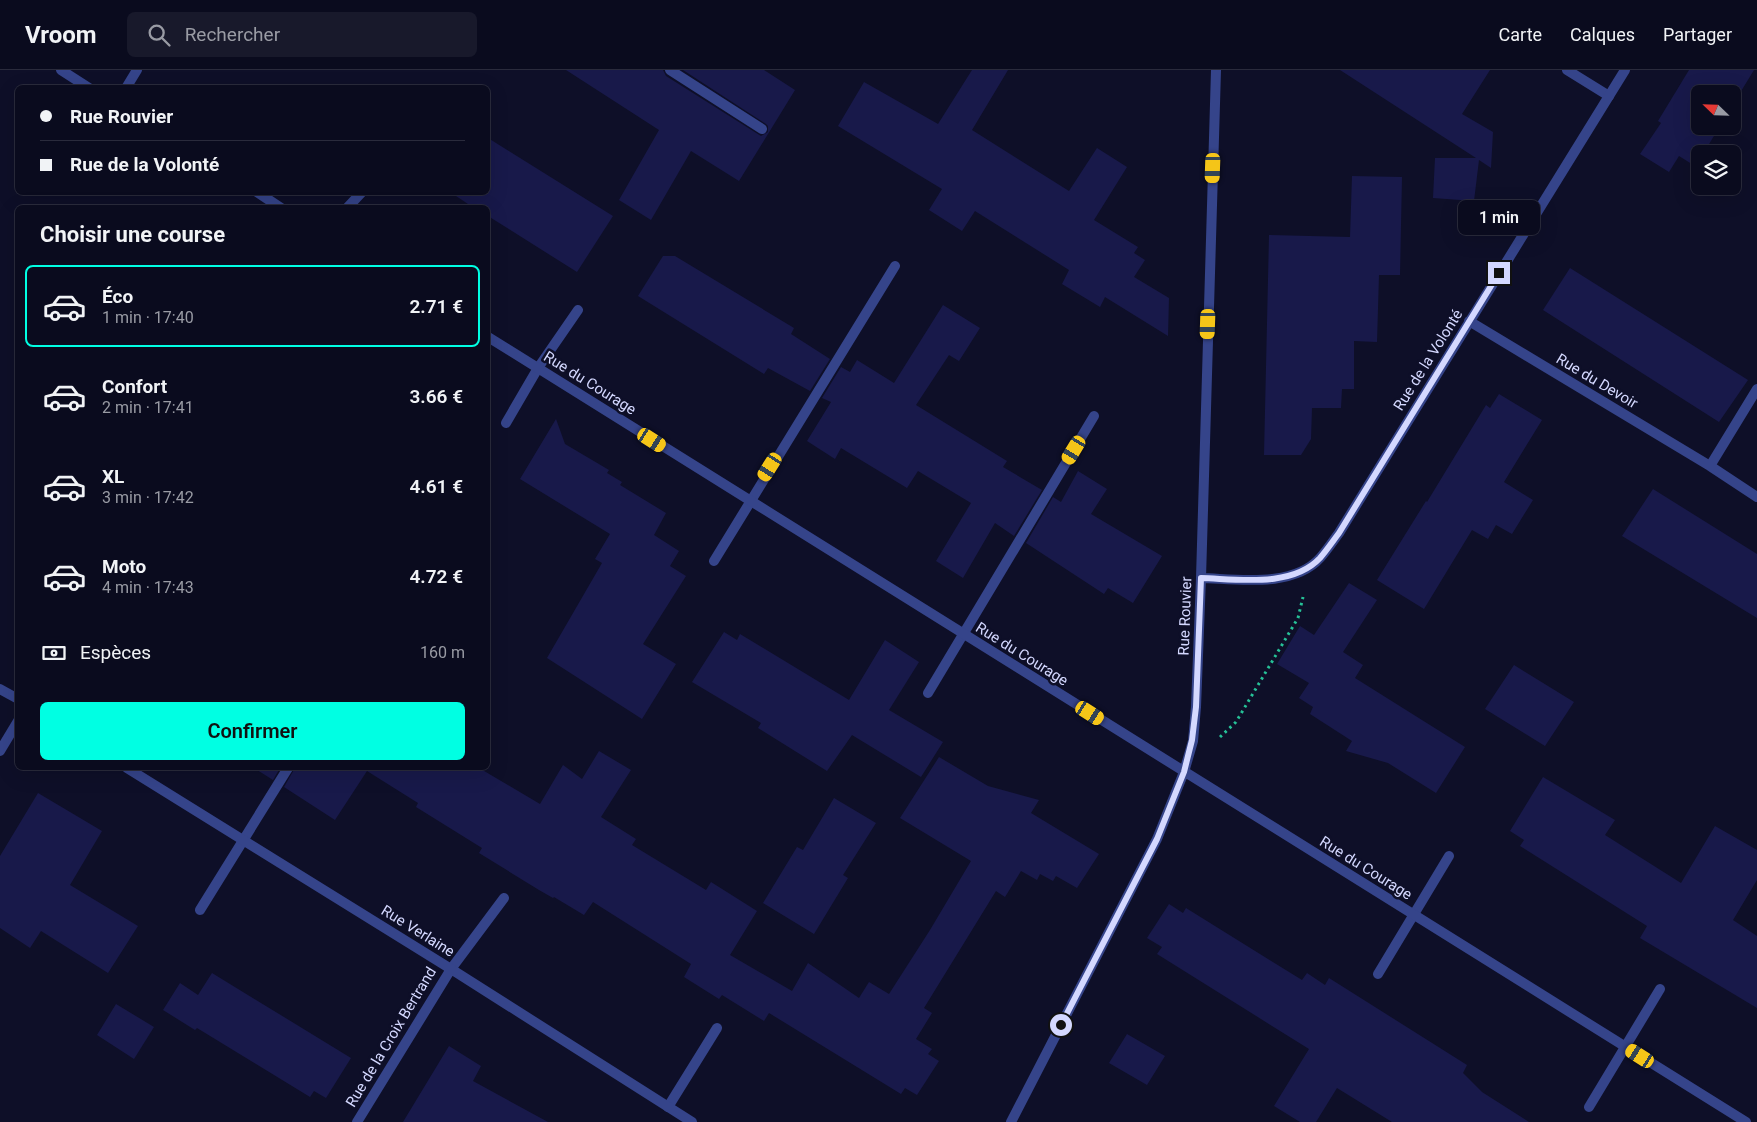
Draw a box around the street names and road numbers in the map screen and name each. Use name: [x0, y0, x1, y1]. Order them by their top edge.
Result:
street label: Rue de la Volonté: [1390, 306, 1466, 414]
street label: Rue du Courage: [540, 347, 640, 419]
street label: Rue du Devoir: [1553, 350, 1641, 412]
street label: Rue Rouvier: [1175, 576, 1195, 656]
street label: Rue du Courage: [972, 618, 1072, 690]
street label: Rue du Courage: [1316, 832, 1416, 904]
street label: Rue Verlaine: [378, 901, 458, 961]
street label: Rue de la Croix Bertrand: [342, 964, 440, 1110]

